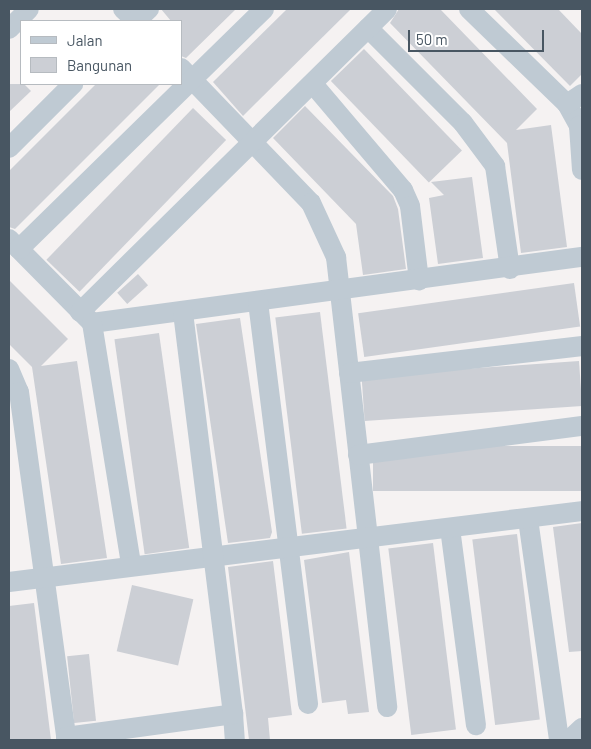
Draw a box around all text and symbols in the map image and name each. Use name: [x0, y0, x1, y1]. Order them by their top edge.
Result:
legend: [20, 20, 182, 85]
scale bar: [411, 20, 547, 52]
text: 50 m: [416, 30, 448, 48]
text: Jalan: [67, 31, 103, 49]
text: Bangunan: [67, 56, 132, 74]

